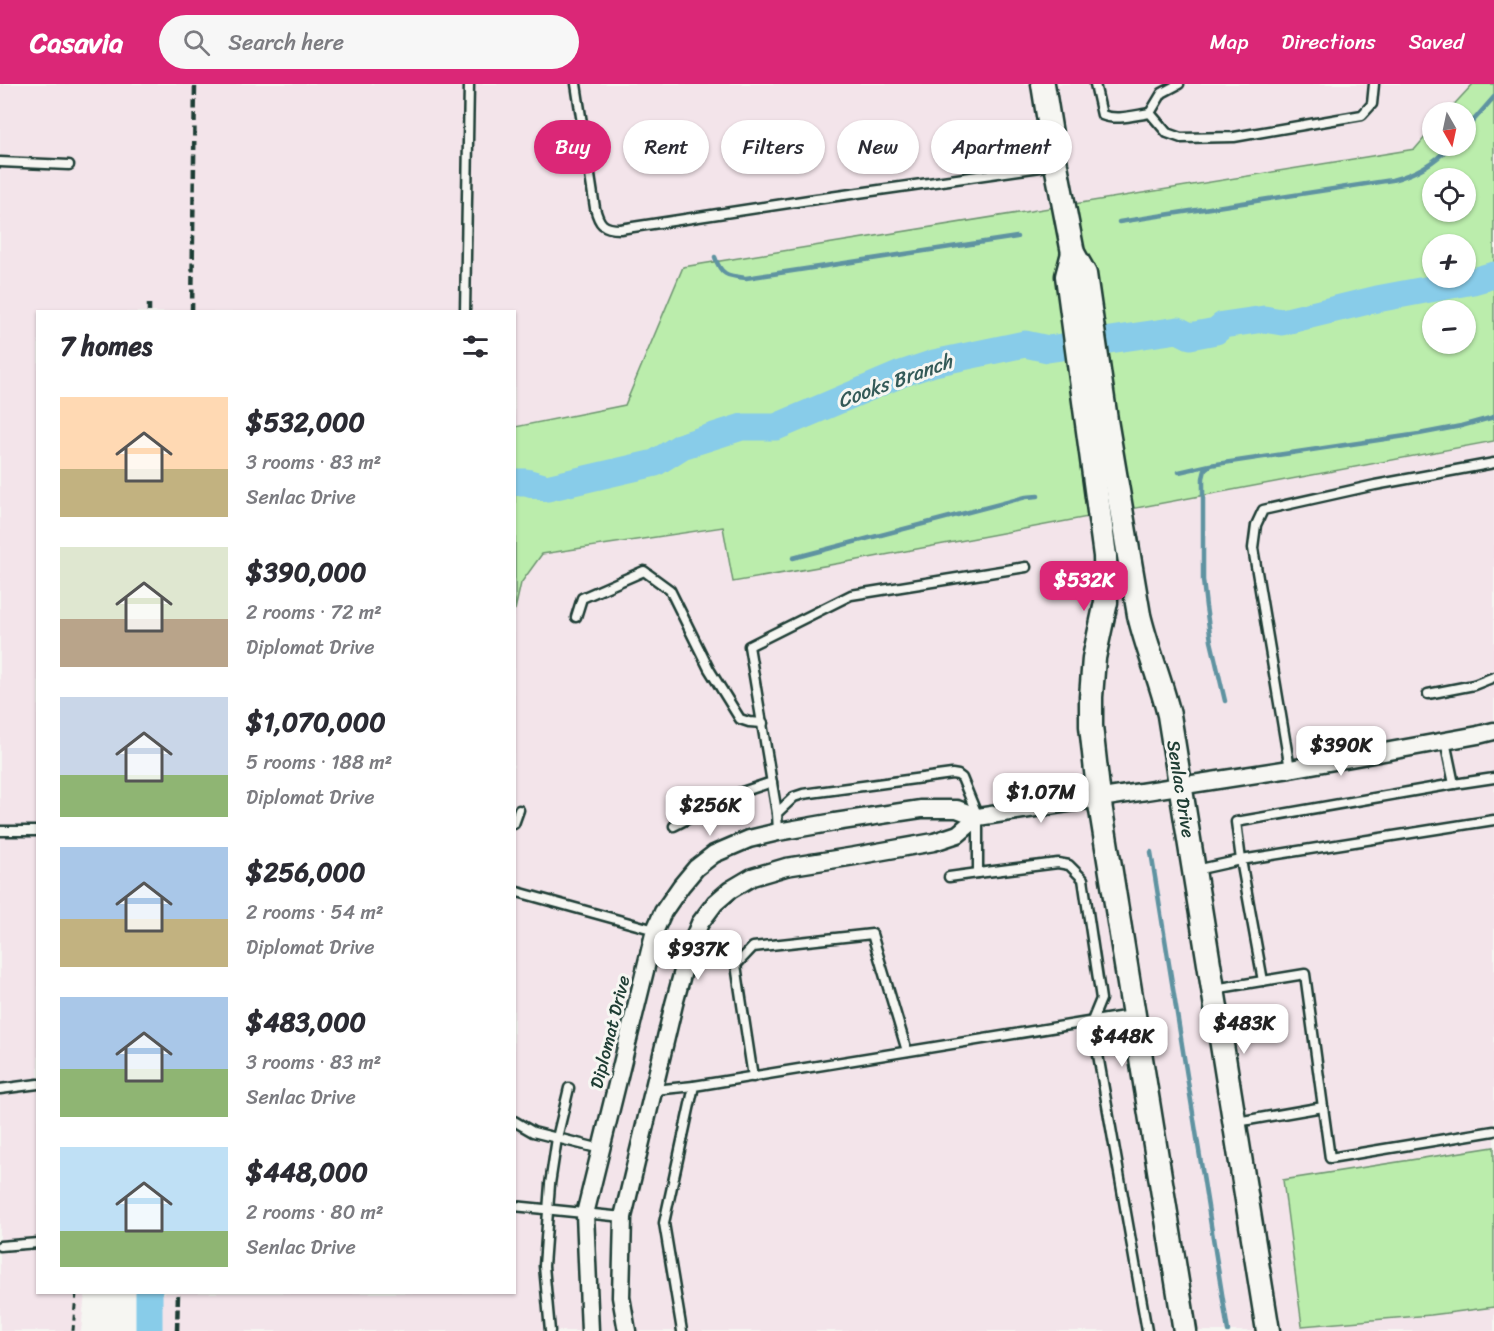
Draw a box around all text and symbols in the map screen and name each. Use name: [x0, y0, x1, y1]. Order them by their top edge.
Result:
search box: [159, 15, 579, 69]
text: Casavia: [30, 18, 123, 67]
text: Search here: [228, 23, 344, 62]
text: Map: [1210, 23, 1248, 61]
text: Directions: [1281, 23, 1376, 61]
text: Saved: [1409, 23, 1464, 61]
icon: search: [180, 26, 213, 59]
north arrow: [1422, 102, 1476, 156]
map controls: [1422, 102, 1476, 354]
chip: Buy: [534, 120, 611, 174]
chip: Rent: [623, 120, 709, 174]
chip: Filters: [721, 120, 825, 174]
chip: New: [837, 120, 919, 174]
chip: Apartment: [931, 120, 1072, 174]
button: locate: [1422, 168, 1476, 222]
button: +: [1422, 234, 1476, 288]
button: −: [1422, 300, 1476, 354]
text: 7 homes: [60, 323, 152, 369]
icon: filters: [459, 330, 492, 363]
water label: Cooks Branch: [833, 343, 959, 418]
text: $532,000: [246, 399, 365, 445]
icon: home: [108, 421, 180, 493]
text: 3 rooms · 83 m²: [246, 445, 381, 480]
text: Senlac Drive: [246, 480, 356, 515]
text: $390,000: [246, 549, 366, 595]
pin: $532K: [1042, 561, 1126, 612]
text: $532K: [1054, 563, 1114, 598]
icon: home: [108, 571, 180, 643]
text: 2 rooms · 72 m²: [246, 595, 382, 630]
text: Diplomat Drive: [246, 630, 375, 665]
text: $1,070,000: [246, 699, 386, 745]
icon: home: [108, 721, 180, 793]
pin: $390K: [1299, 726, 1383, 777]
text: $390K: [1310, 728, 1372, 763]
street label: Senlac Drive: [1157, 738, 1205, 840]
text: 5 rooms · 188 m²: [246, 745, 392, 780]
pin: $1.07M: [992, 773, 1090, 824]
text: $1.07M: [1007, 775, 1075, 810]
text: Diplomat Drive: [246, 780, 375, 815]
pin: $256K: [668, 786, 752, 837]
text: $256K: [680, 788, 740, 823]
text: $256,000: [246, 849, 365, 895]
icon: home: [108, 871, 180, 943]
text: 2 rooms · 54 m²: [246, 895, 384, 930]
text: Diplomat Drive: [246, 930, 375, 965]
pin: $937K: [656, 930, 740, 981]
text: $937K: [668, 932, 728, 967]
street label: Diplomat Drive: [580, 972, 640, 1092]
text: $483,000: [246, 999, 366, 1045]
pin: $483K: [1202, 1004, 1286, 1055]
text: $483K: [1213, 1006, 1275, 1041]
pin: $448K: [1080, 1017, 1164, 1068]
text: $448K: [1091, 1019, 1153, 1054]
icon: home: [108, 1021, 180, 1093]
text: 3 rooms · 83 m²: [246, 1045, 381, 1080]
text: Senlac Drive: [246, 1080, 356, 1115]
text: $448,000: [246, 1149, 368, 1195]
icon: home: [108, 1171, 180, 1243]
text: 2 rooms · 80 m²: [246, 1195, 384, 1230]
text: Senlac Drive: [246, 1230, 356, 1265]

